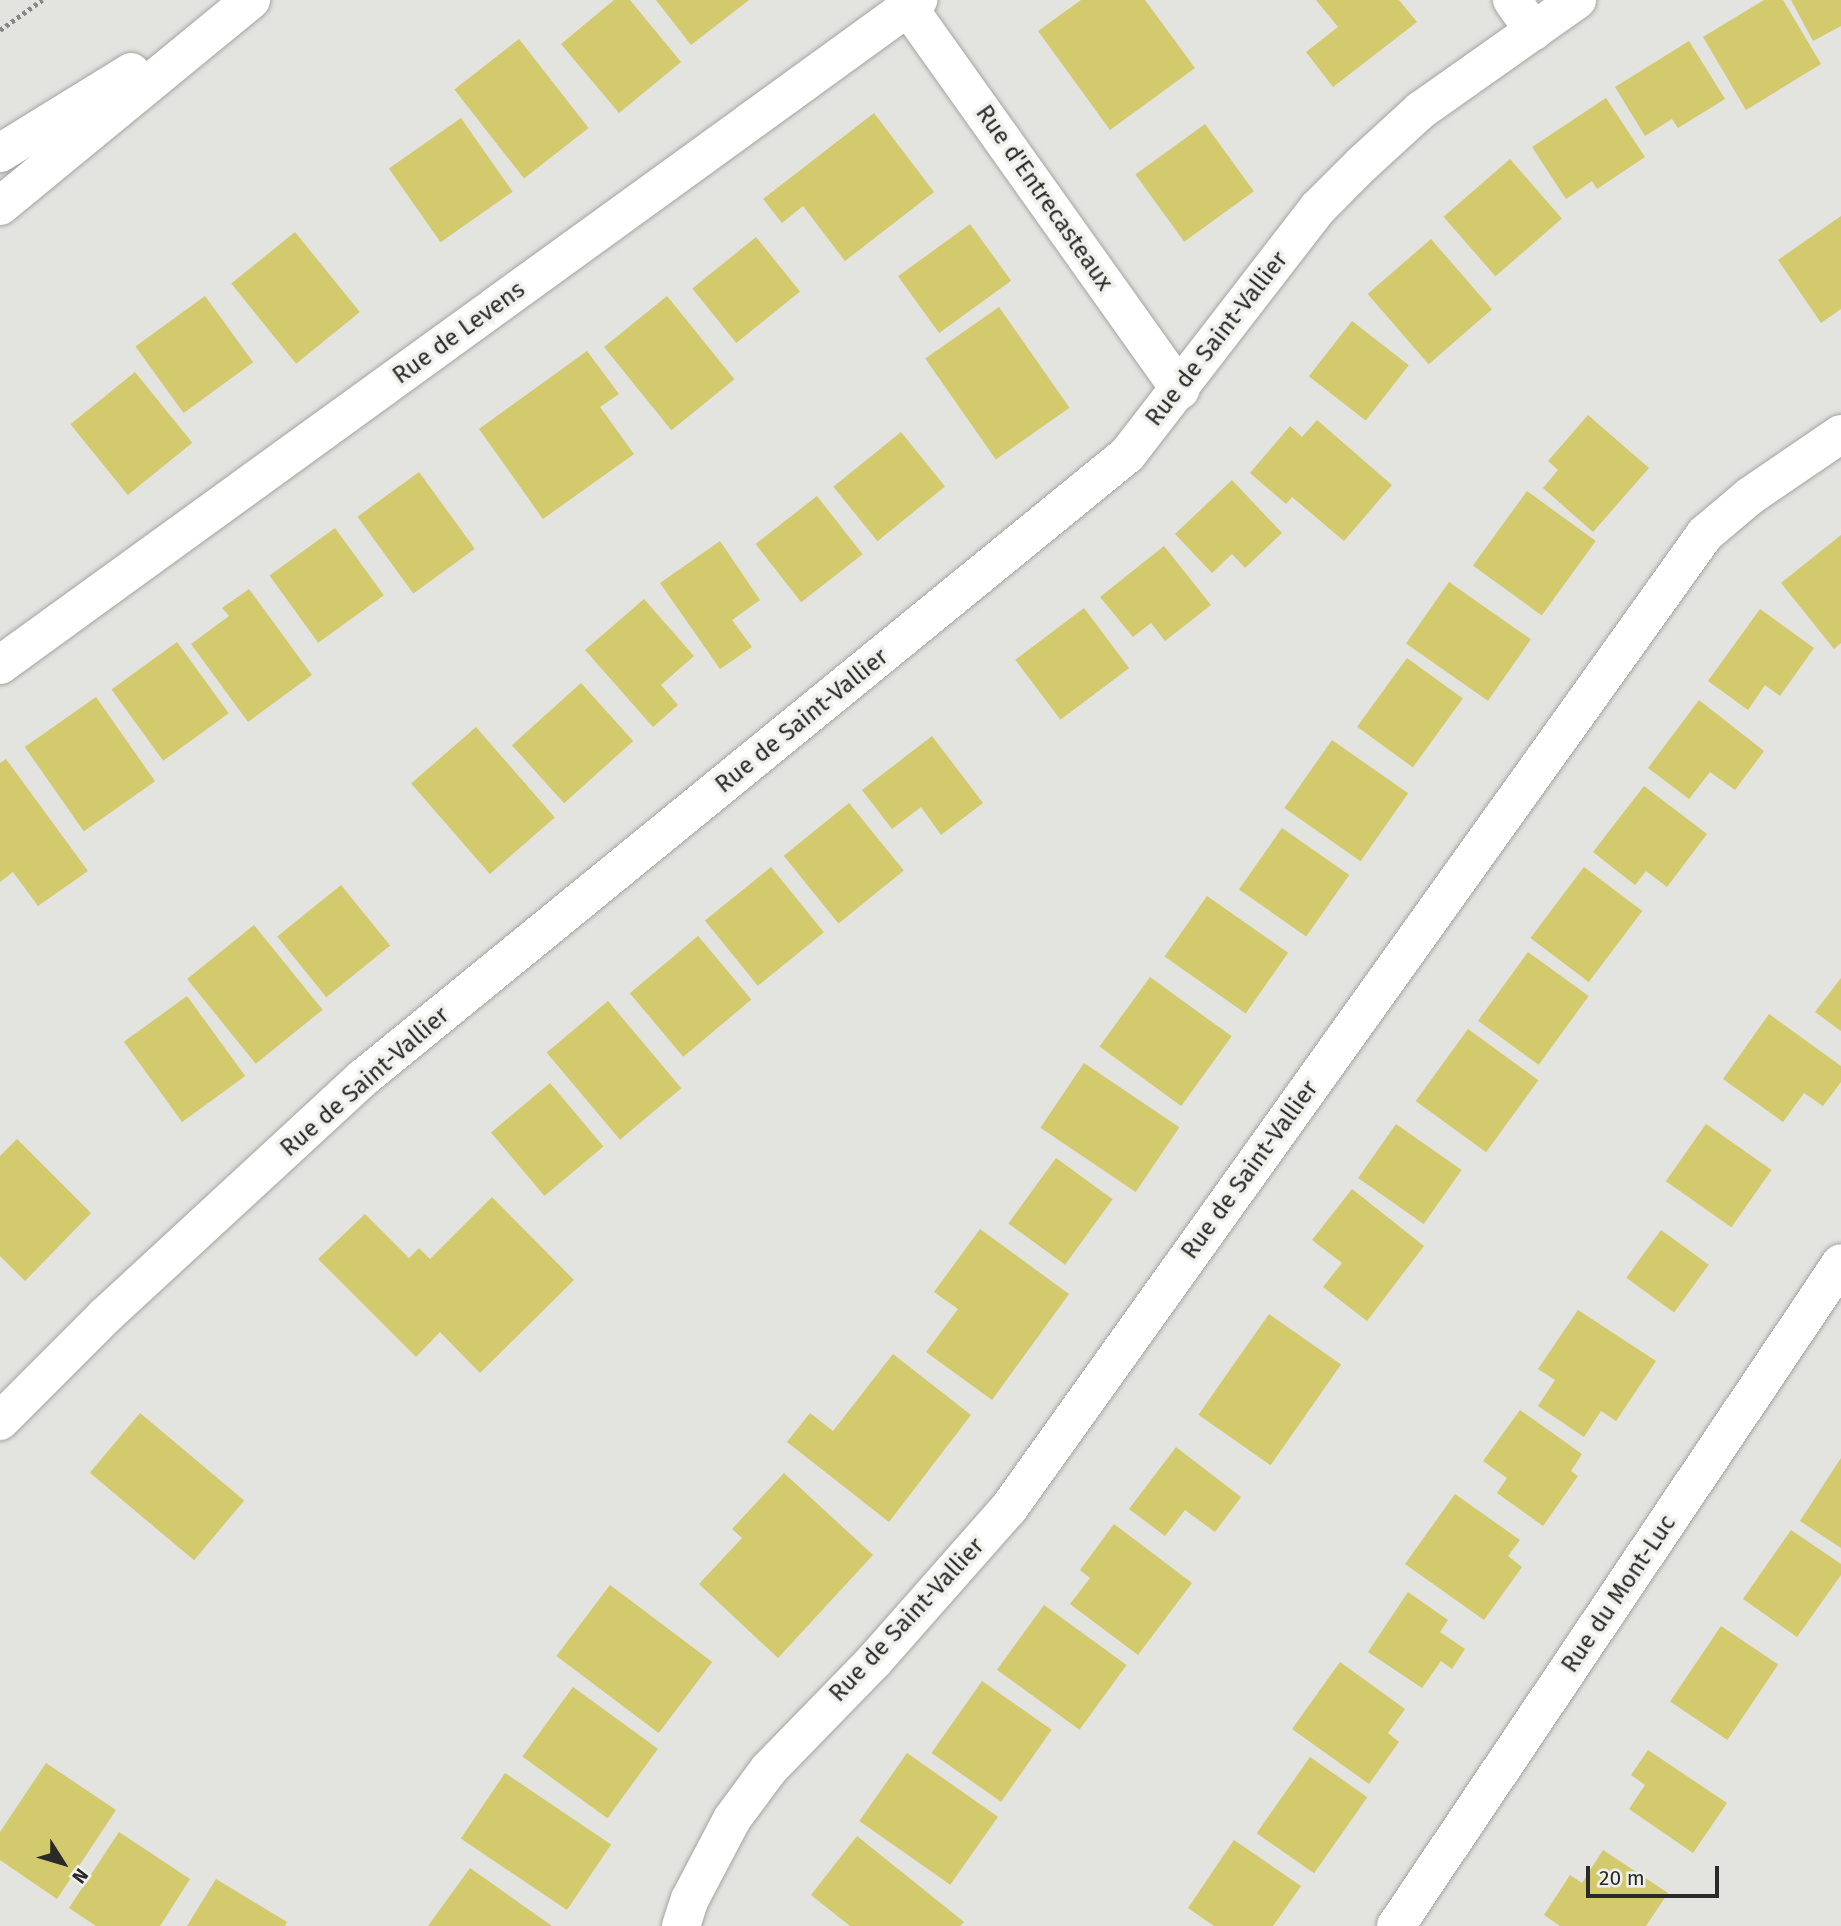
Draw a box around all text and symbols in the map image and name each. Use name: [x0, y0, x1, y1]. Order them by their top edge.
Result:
street label: Rue d'Entrecasteaux: [969, 100, 1119, 296]
street label: Rue de Saint-Vallier: [1140, 246, 1294, 432]
street label: Rue de Levens: [387, 275, 531, 391]
street label: Rue de Saint-Vallier: [710, 643, 894, 799]
street label: Rue de Saint-Vallier: [275, 1001, 455, 1163]
street label: Rue de Saint-Vallier: [1176, 1075, 1324, 1265]
street label: Rue du Mont-Luc: [1556, 1510, 1682, 1678]
street label: Rue de Saint-Vallier: [824, 1532, 990, 1708]
north arrow: [28, 1828, 98, 1898]
scale bar: [1589, 1853, 1722, 1897]
text: N: [67, 1864, 93, 1888]
text: 20 m: [1599, 1865, 1645, 1891]

